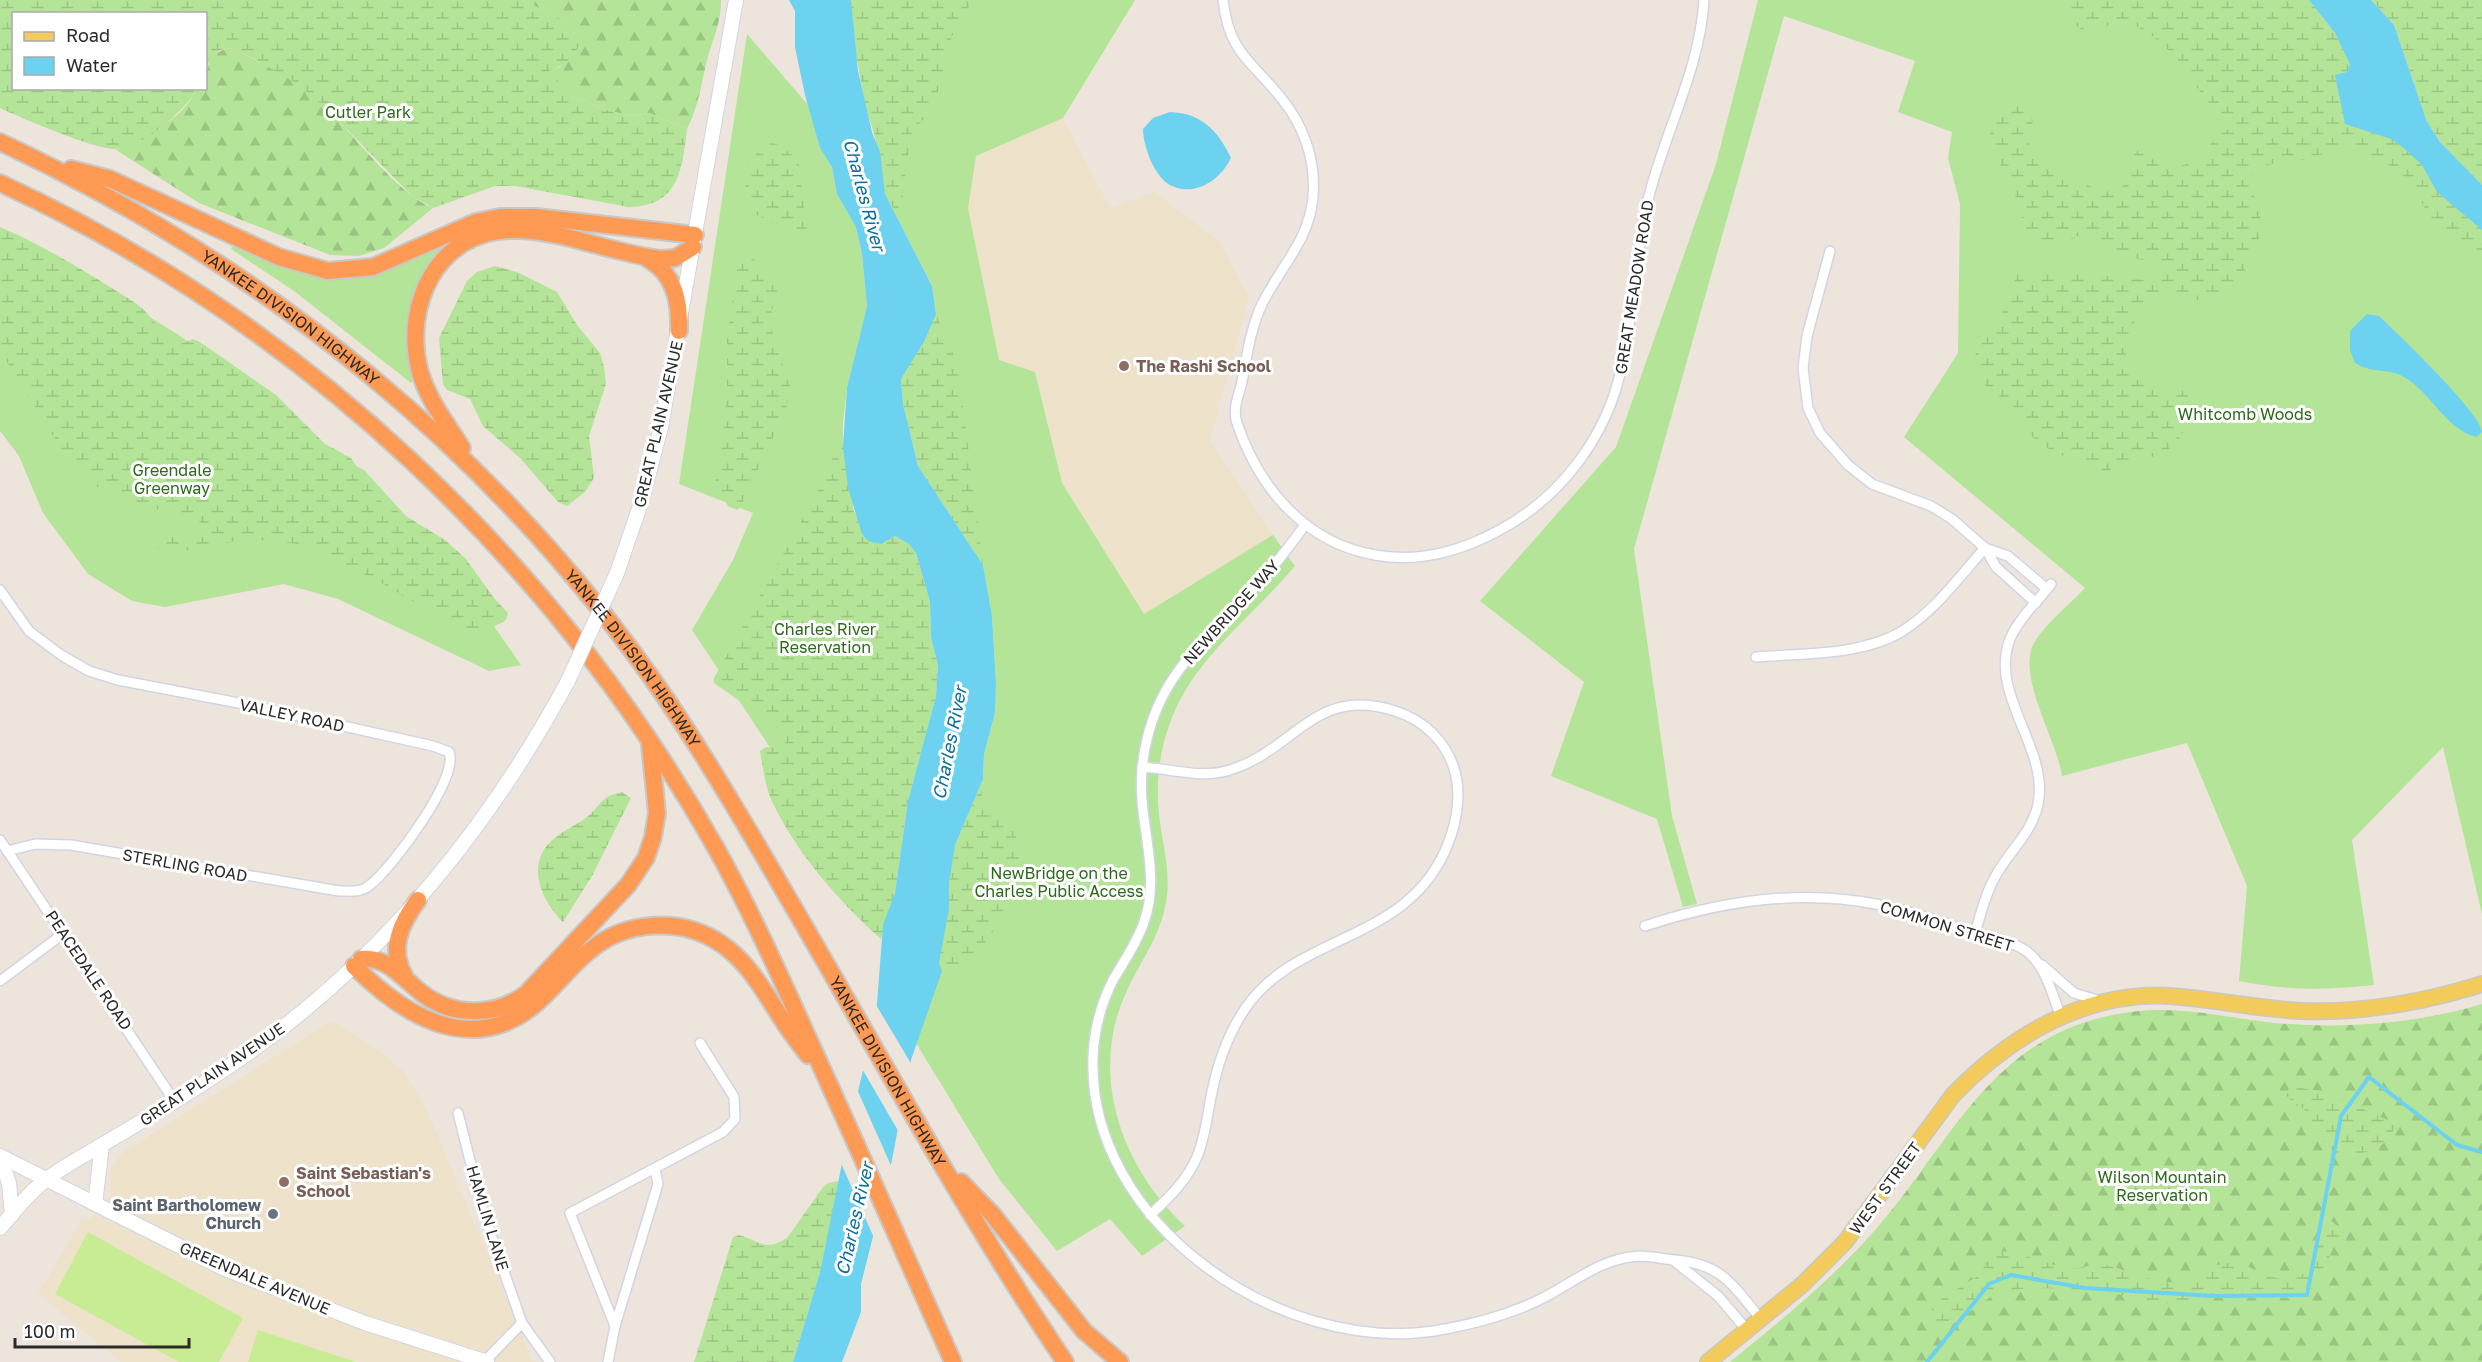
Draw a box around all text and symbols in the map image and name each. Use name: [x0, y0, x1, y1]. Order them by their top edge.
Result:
legend: [12, 12, 207, 90]
text: Road: [66, 24, 110, 46]
text: Water: [66, 54, 117, 76]
park label: Cutler Park: [325, 102, 411, 122]
water label: Charles River: [839, 136, 891, 256]
street label: GREAT MEADOW ROAD: [1610, 198, 1658, 376]
street label: YANKEE DIVISION HIGHWAY: [198, 245, 384, 390]
street label: GREAT PLAIN AVENUE: [629, 339, 687, 509]
place label: The Rashi School: [1136, 356, 1272, 376]
marker: The Rashi School: [1117, 359, 1131, 373]
park label: Whitcomb Woods: [2178, 404, 2312, 424]
park label: Greendale Greenway: [133, 460, 211, 498]
street label: NEWBRIDGE WAY: [1179, 555, 1284, 668]
street label: YANKEE DIVISION HIGHWAY: [561, 565, 705, 751]
park label: Charles River Reservation: [774, 619, 876, 657]
water label: Charles River: [927, 681, 971, 801]
street label: VALLEY ROAD: [238, 694, 346, 736]
street label: STERLING ROAD: [121, 844, 249, 886]
park label: NewBridge on the Charles Public Access: [974, 863, 1144, 901]
street label: COMMON STREET: [1878, 896, 2016, 956]
street label: PEACEDALE ROAD: [42, 906, 136, 1034]
street label: YANKEE DIVISION HIGHWAY: [825, 973, 951, 1170]
street label: GREAT PLAIN AVENUE: [136, 1018, 288, 1130]
street label: WEST STREET: [1845, 1138, 1925, 1238]
water label: Charles River: [830, 1157, 878, 1277]
place label: Saint Sebastian's School: [296, 1163, 431, 1201]
street label: HAMLIN LANE: [462, 1163, 514, 1273]
park label: Wilson Mountain Reservation: [2098, 1167, 2226, 1205]
marker: Saint Sebastian's School: [277, 1175, 291, 1189]
place label: Saint Bartholomew Church: [112, 1195, 262, 1233]
marker: Saint Bartholomew Church: [266, 1207, 280, 1221]
street label: GREENDALE AVENUE: [177, 1237, 333, 1319]
scale bar: [15, 1311, 189, 1349]
text: 100 m: [24, 1320, 75, 1342]

